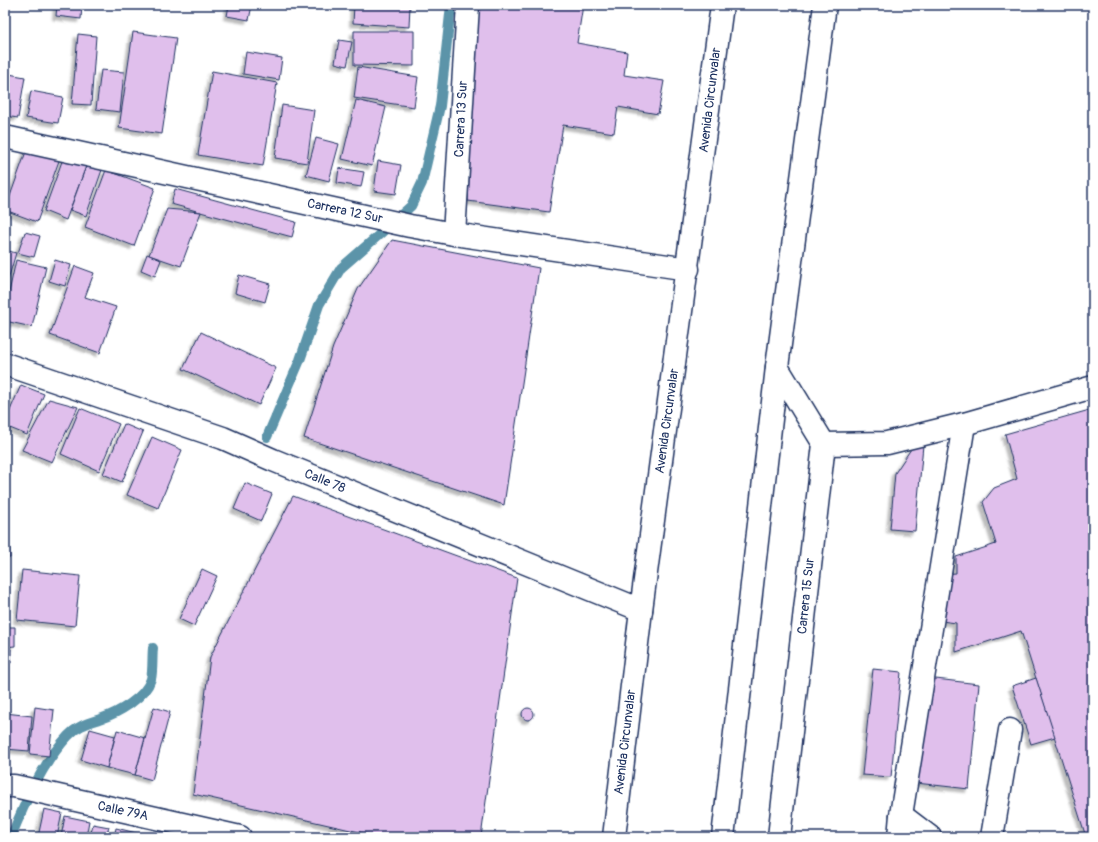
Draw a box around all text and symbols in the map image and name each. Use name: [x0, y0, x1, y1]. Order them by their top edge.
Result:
street label: Avenida Circunvalar: [696, 46, 724, 153]
street label: Carrera 13 Sur: [451, 80, 471, 158]
street label: Carrera 12 Sur: [306, 195, 385, 227]
street label: Avenida Circunvalar: [652, 367, 682, 474]
street label: Calle 78: [302, 466, 348, 497]
street label: Carrera 15 Sur: [794, 557, 818, 635]
street label: Avenida Circunvalar: [611, 688, 639, 795]
street label: Calle 79A: [96, 798, 150, 824]

